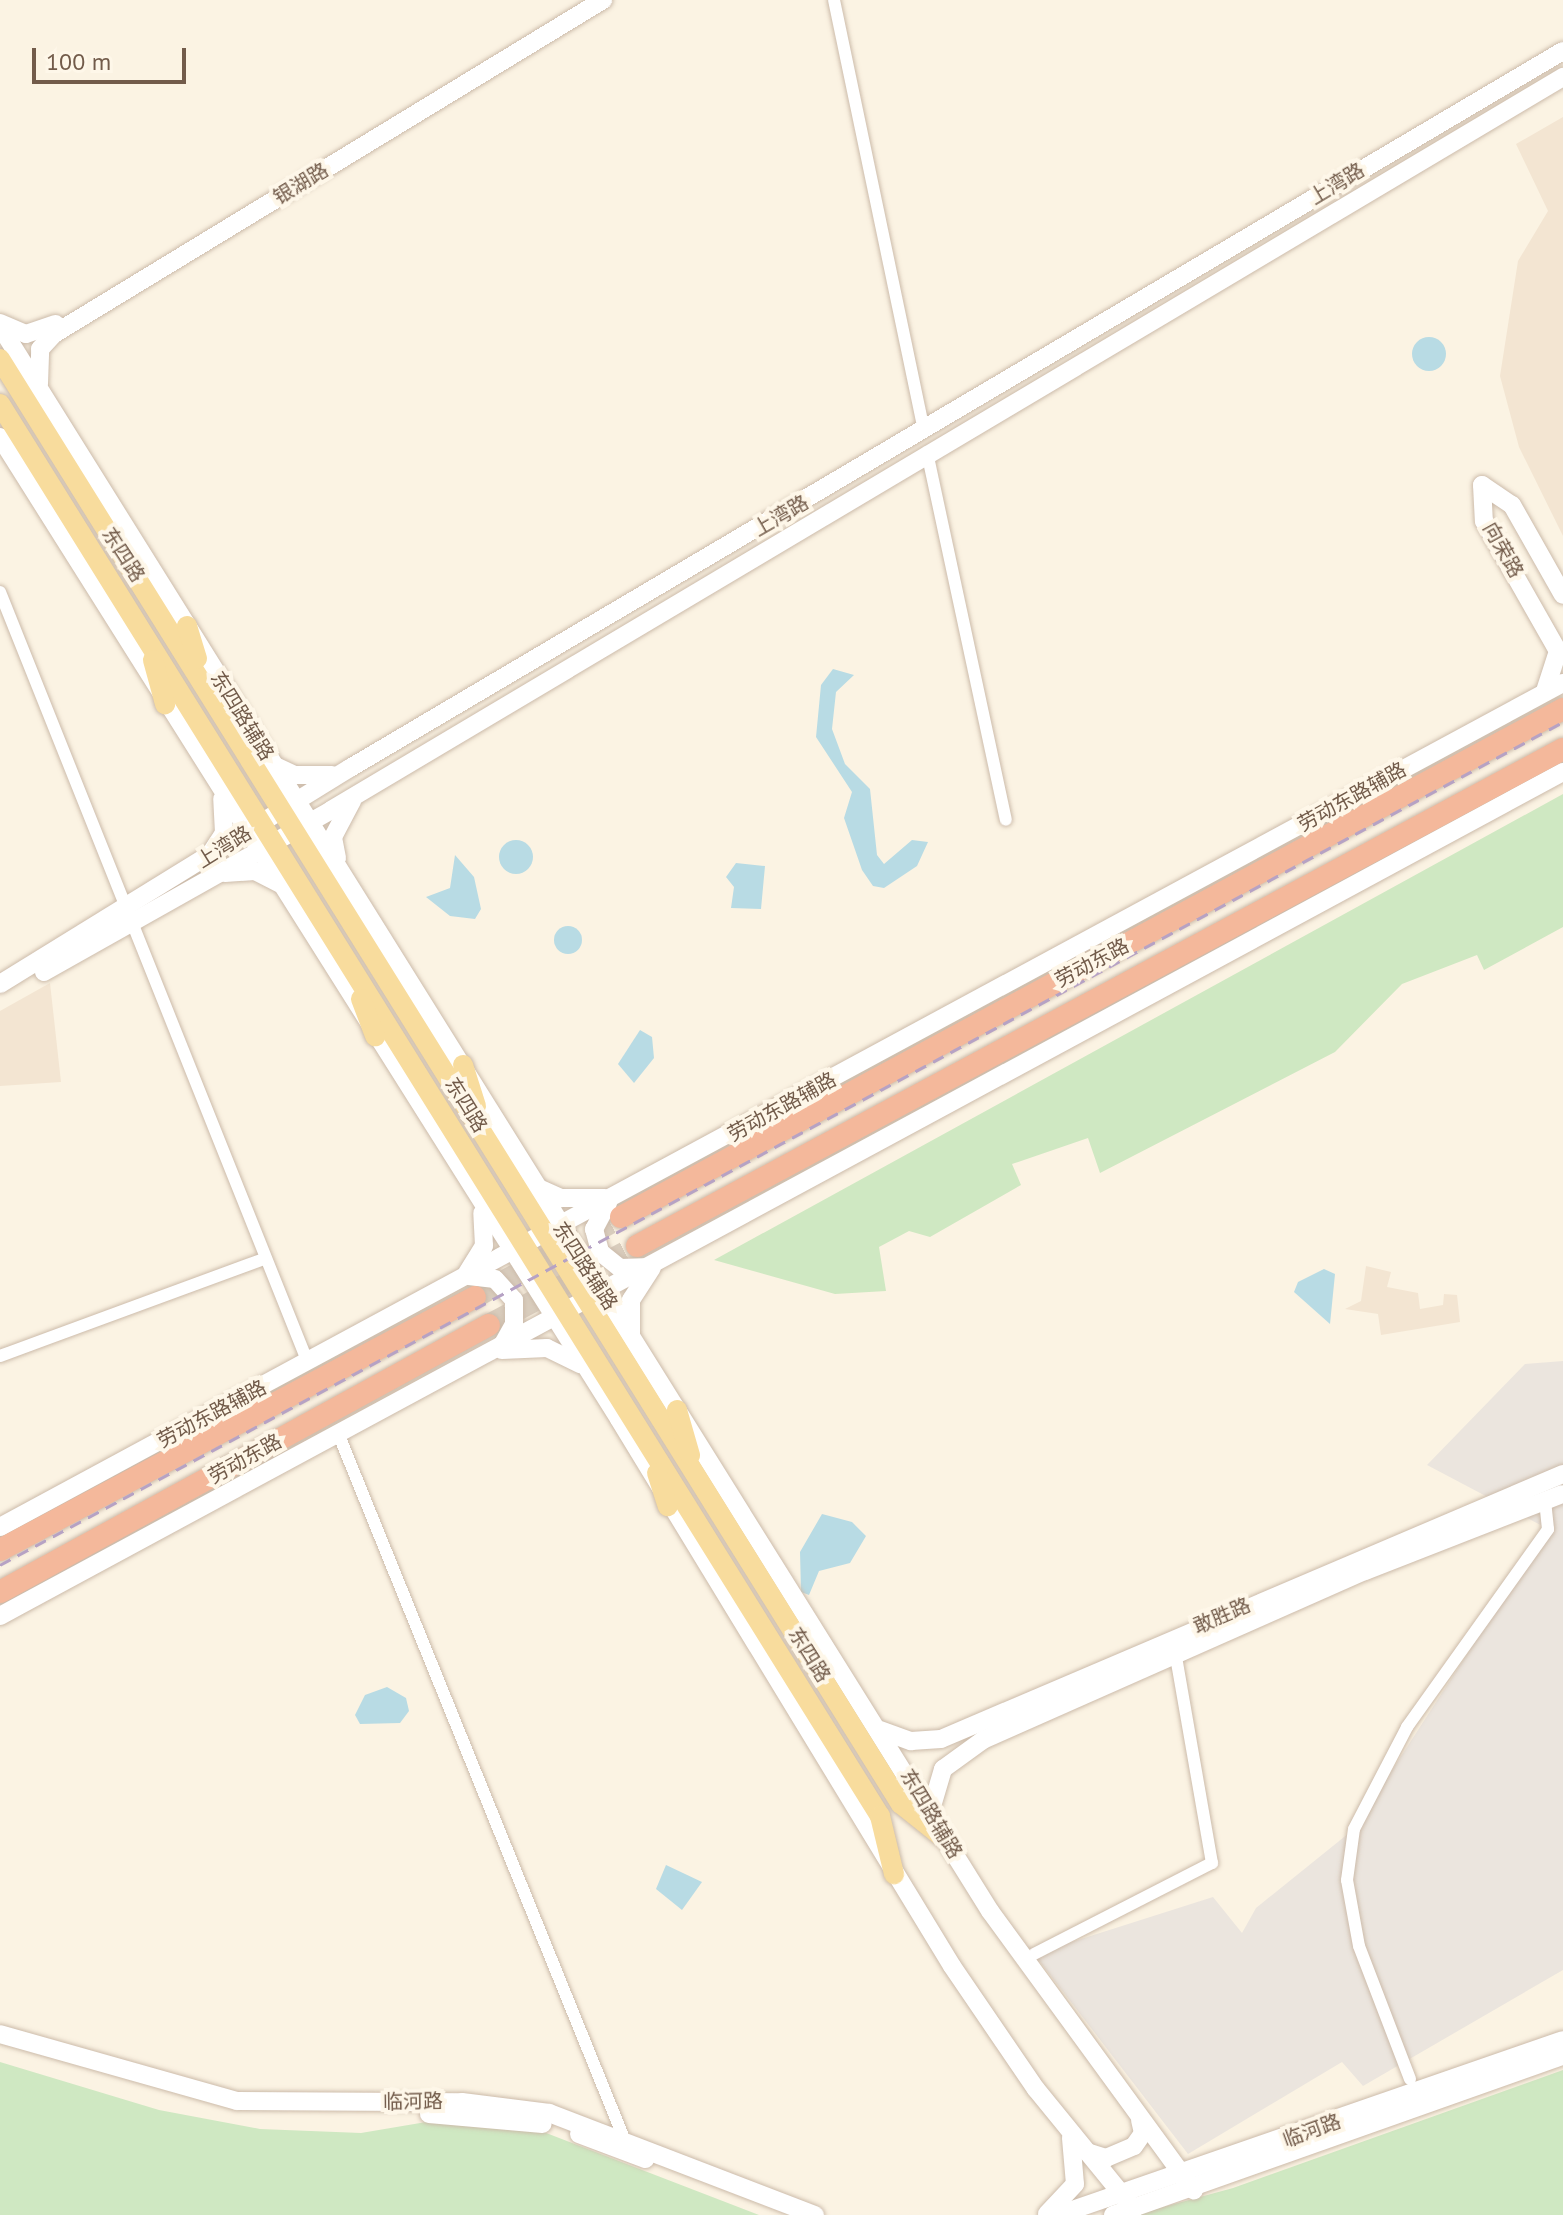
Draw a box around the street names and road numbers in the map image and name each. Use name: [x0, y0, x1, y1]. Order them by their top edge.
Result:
street label: 银湖路: [269, 158, 333, 210]
street label: 上湾路: [1305, 158, 1369, 210]
street label: 上湾路: [749, 491, 813, 541]
street label: 向荣路: [1478, 518, 1528, 582]
street label: 东四路: [97, 523, 149, 587]
street label: 东四路辅路: [205, 667, 279, 765]
street label: 劳动东路辅路: [1294, 757, 1410, 837]
street label: 上湾路: [192, 821, 256, 873]
street label: 劳动东路: [1051, 934, 1133, 992]
street label: 劳动东路辅路: [724, 1067, 840, 1147]
street label: 东四路: [440, 1073, 492, 1137]
street label: 东四路辅路: [548, 1218, 622, 1314]
street label: 劳动东路辅路: [153, 1375, 271, 1453]
street label: 劳动东路: [204, 1429, 286, 1489]
street label: 敢胜路: [1190, 1593, 1254, 1639]
street label: 东四路: [783, 1623, 835, 1687]
street label: 东四路辅路: [895, 1765, 967, 1863]
street label: 临河路: [383, 2089, 443, 2115]
street label: 临河路: [1280, 2109, 1344, 2153]

